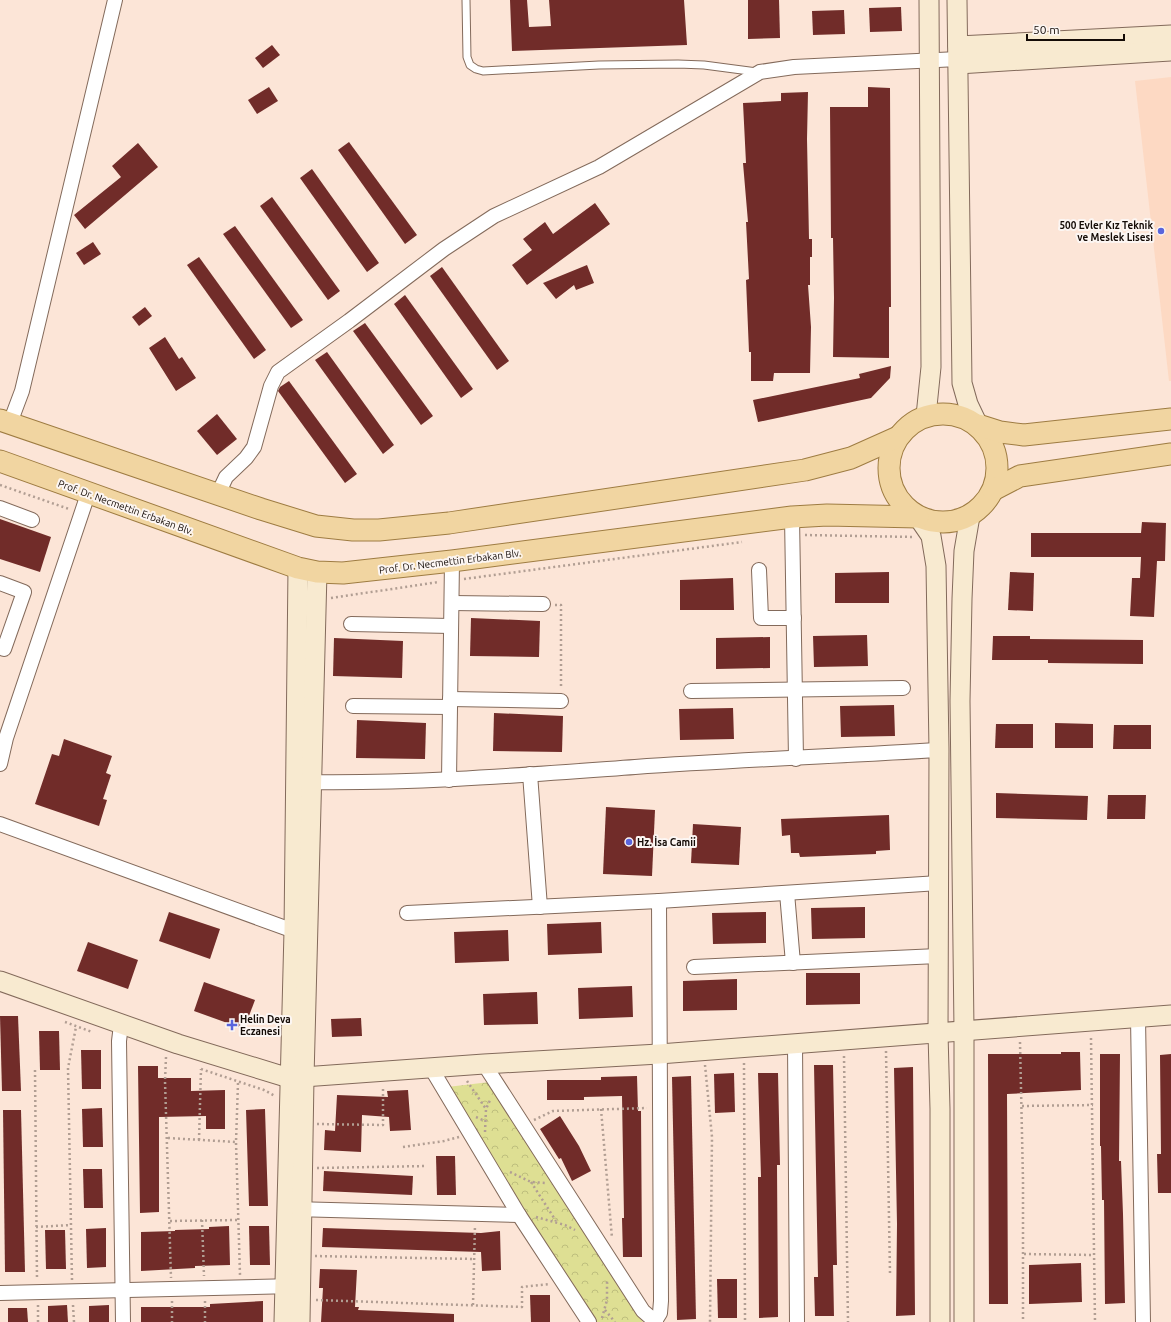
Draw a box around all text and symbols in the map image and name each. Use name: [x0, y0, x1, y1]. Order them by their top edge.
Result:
scale bar: [1027, 16, 1124, 42]
text: 50 m: [1033, 23, 1060, 36]
place label: 500 Evler Kız Teknik ve Meslek Lisesi: [1059, 220, 1153, 243]
marker: 500 Evler Kız Teknik ve Meslek Lisesi: [1156, 226, 1166, 236]
street label: Prof. Dr. Necmettin Erbakan Blv.: [57, 478, 195, 537]
street label: Prof. Dr. Necmettin Erbakan Blv.: [378, 547, 522, 576]
place label: Hz. İsa Camii: [637, 836, 696, 848]
marker: Hz. İsa Camii: [624, 837, 634, 847]
place label: Helin Deva Eczanesi: [240, 1014, 291, 1037]
marker: Helin Deva Eczanesi: [227, 1020, 237, 1030]

